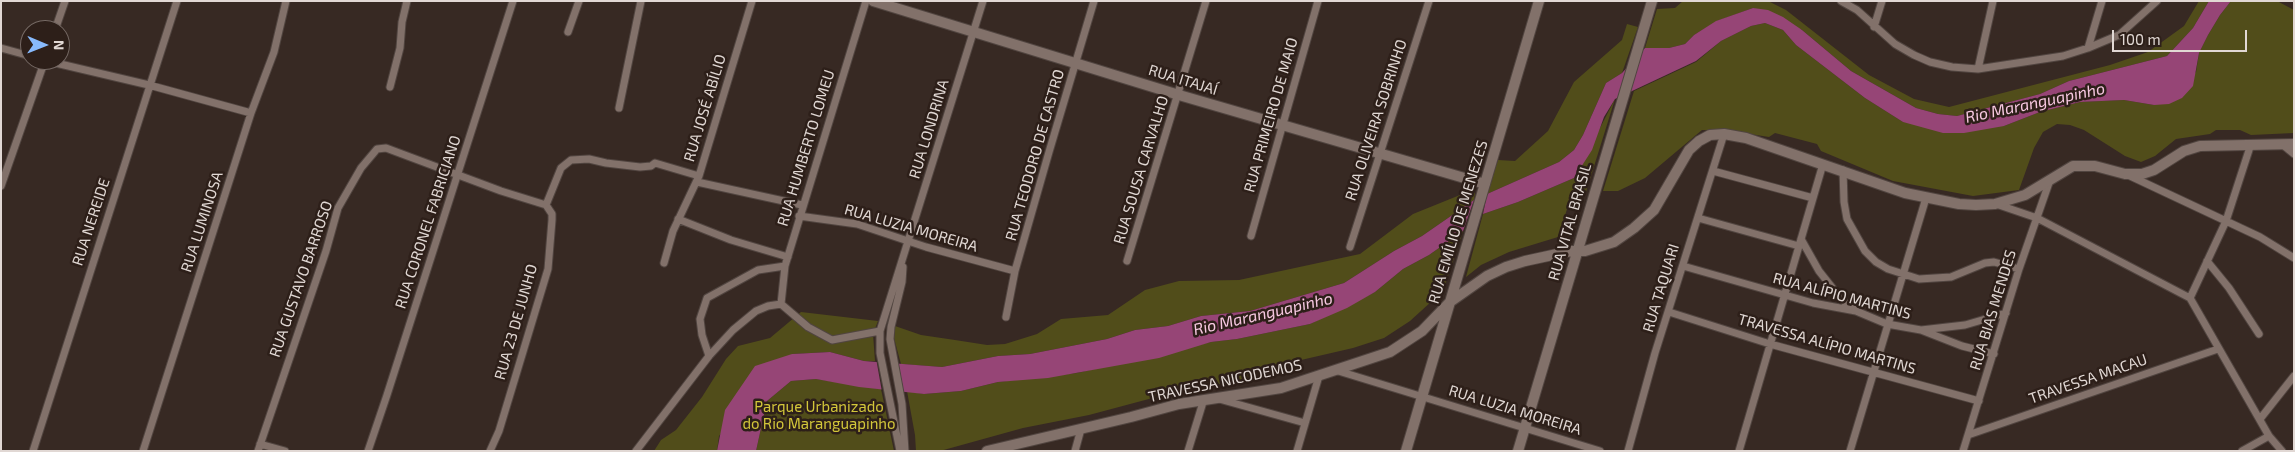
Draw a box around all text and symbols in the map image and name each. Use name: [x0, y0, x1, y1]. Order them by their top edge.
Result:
north arrow: [20, 20, 70, 70]
scale bar: [2115, 20, 2250, 52]
text: 100 m: [2120, 30, 2161, 48]
street label: RUA PRIMEIRO DE MAIO: [1240, 36, 1302, 194]
street label: RUA OLIVEIRA SOBRINHO: [1341, 37, 1411, 203]
text: N: [51, 40, 68, 50]
street label: RUA JOSÉ ABÍLIO: [680, 52, 730, 164]
street label: RUA ITAJAÍ: [1146, 61, 1220, 99]
street label: RUA TEODORO DE CASTRO: [1002, 67, 1068, 243]
street label: RUA HUMBERTO LOMEU: [774, 68, 838, 228]
street label: RUA LONDRINA: [905, 77, 953, 181]
water label: Rio Maranguapinho: [1963, 79, 2107, 127]
street label: RUA SOUSA CARVALHO: [1110, 94, 1172, 246]
street label: RUA CORONEL FABRICIANO: [391, 133, 465, 311]
street label: RUA EMÍLIO DE MENEZES: [1425, 138, 1491, 306]
street label: RUA VITAL BRASIL: [1545, 161, 1595, 283]
street label: RUA LUMINOSA: [177, 169, 227, 275]
street label: RUA NEREIDE: [68, 176, 114, 268]
street label: RUA GUSTAVO BARROSO: [266, 198, 336, 360]
street label: RUA LUZIA MOREIRA: [842, 200, 980, 256]
street label: RUA TAQUARI: [1639, 242, 1683, 334]
street label: RUA BIAS MENDES: [1966, 248, 2020, 372]
street label: RUA 23 DE JUNHO: [491, 262, 541, 382]
street label: RUA ALÍPIO MARTINS: [1771, 269, 1913, 323]
water label: Rio Maranguapinho: [1192, 289, 1334, 339]
street label: TRAVESSA ALÍPIO MARTINS: [1736, 310, 1918, 378]
street label: TRAVESSA MACAU: [2026, 350, 2150, 408]
street label: TRAVESSA NICODEMOS: [1146, 356, 1304, 406]
street label: RUA LUZIA MOREIRA: [1446, 381, 1584, 439]
park label: Parque Urbanizado do Rio Maranguapinho: [742, 398, 896, 433]

